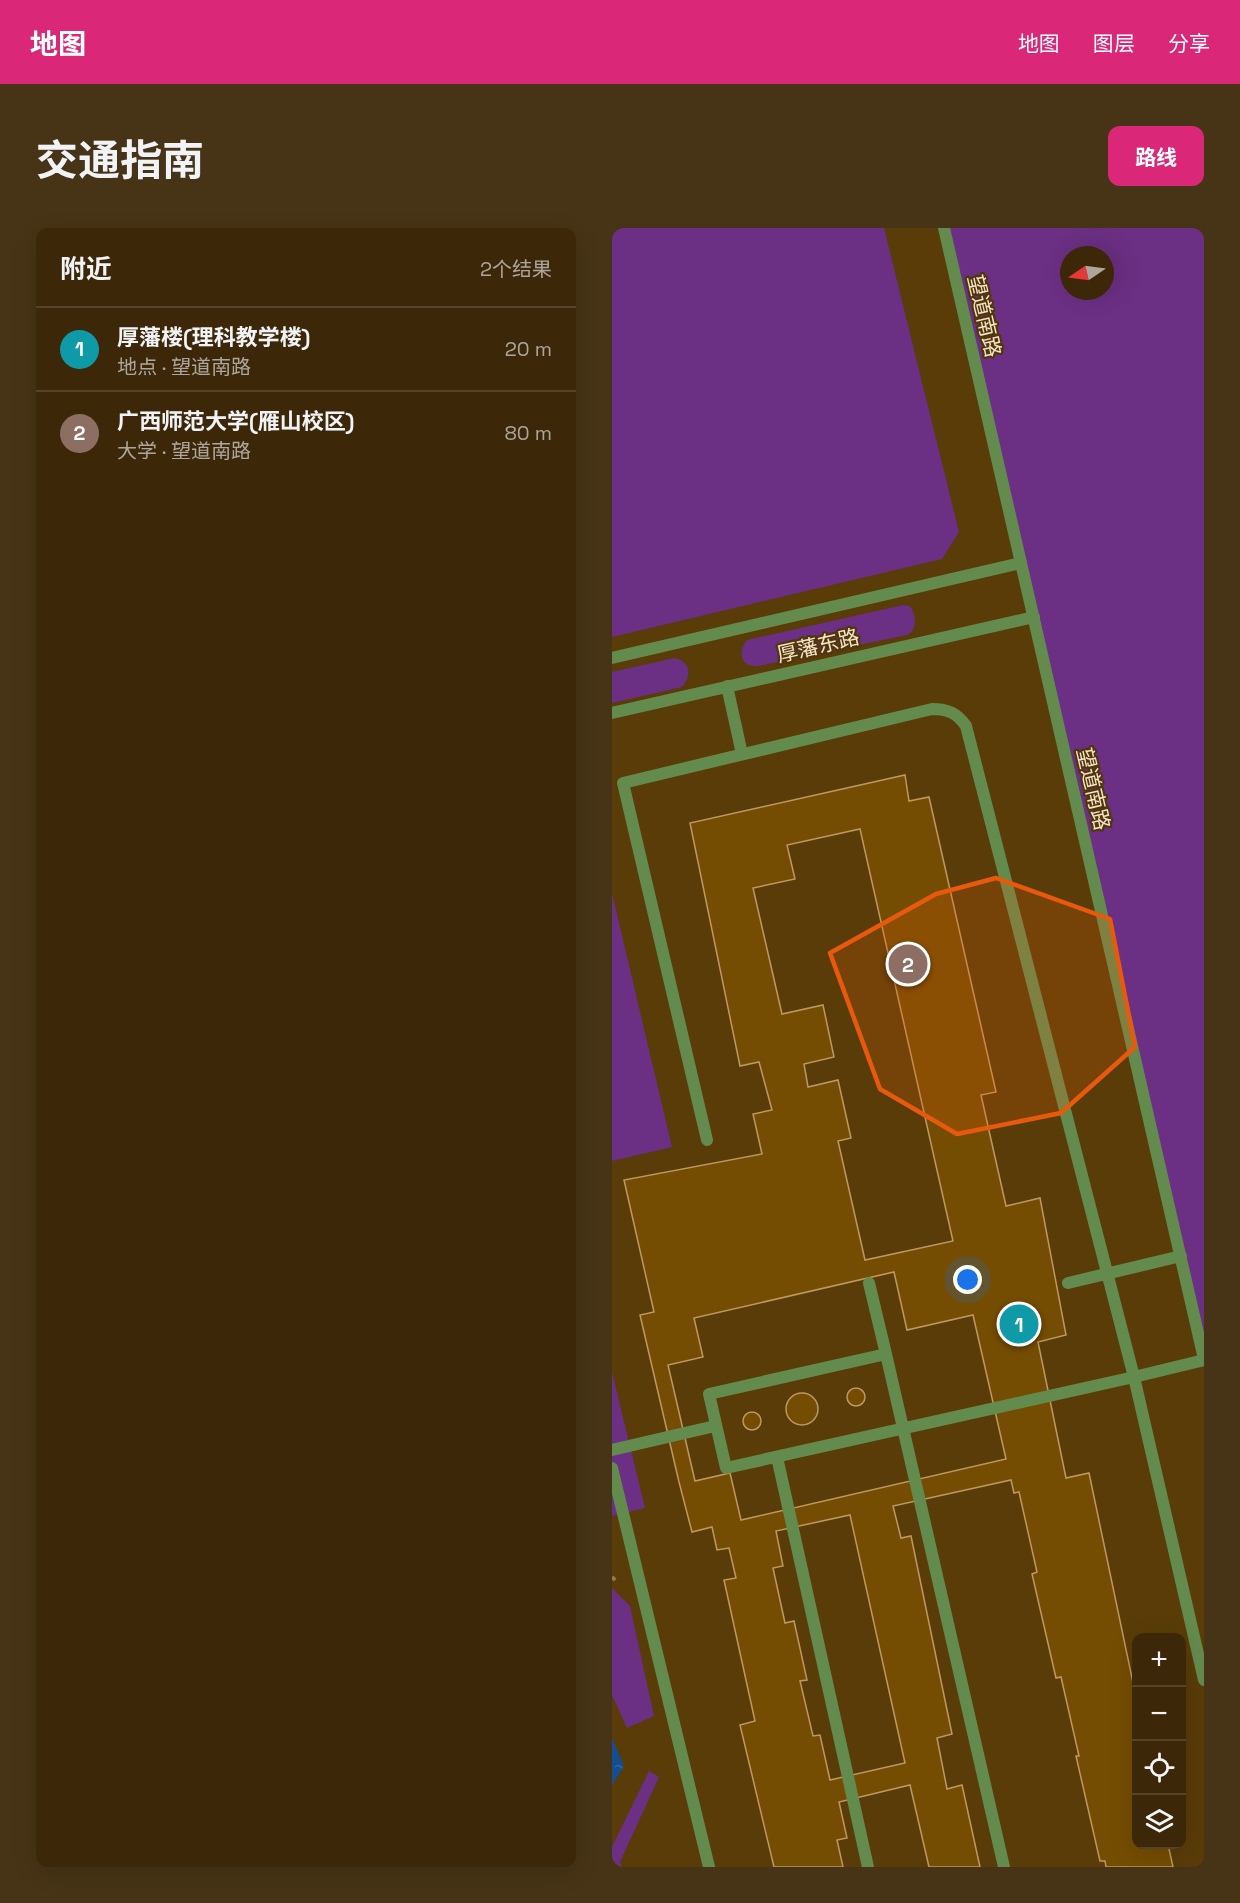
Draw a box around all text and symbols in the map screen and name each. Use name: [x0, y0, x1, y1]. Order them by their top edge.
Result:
text: 地图: [30, 26, 86, 62]
text: 地图: [1018, 30, 1060, 57]
text: 图层: [1093, 30, 1135, 57]
text: 分享: [1168, 30, 1210, 57]
button: 路线: [1108, 126, 1204, 186]
text: 交通指南: [36, 134, 204, 187]
north arrow: [1060, 246, 1114, 300]
text: 附近: [60, 252, 112, 286]
text: 2个结果: [480, 256, 552, 282]
street label: 望道南路: [962, 272, 1007, 360]
text: 厚藩楼(理科教学楼): [117, 323, 310, 351]
text: 1: [75, 336, 84, 362]
text: 20 m: [505, 336, 552, 362]
text: 地点 · 望道南路: [117, 354, 251, 380]
text: 广西师范大学(雁山校区): [117, 407, 354, 435]
text: 2: [74, 420, 85, 446]
text: 80 m: [504, 420, 552, 446]
text: 大学 · 望道南路: [117, 438, 251, 464]
street label: 厚藩东路: [774, 623, 862, 668]
street label: 望道南路: [1071, 745, 1116, 833]
pin: 2: [888, 942, 928, 986]
your location: [953, 1265, 982, 1294]
pin: 1: [1000, 1302, 1038, 1346]
map controls: [1132, 1633, 1186, 1849]
button: +: [1132, 1633, 1186, 1687]
button: −: [1132, 1687, 1186, 1741]
button: locate: [1132, 1741, 1186, 1795]
button: layers: [1132, 1795, 1186, 1849]

